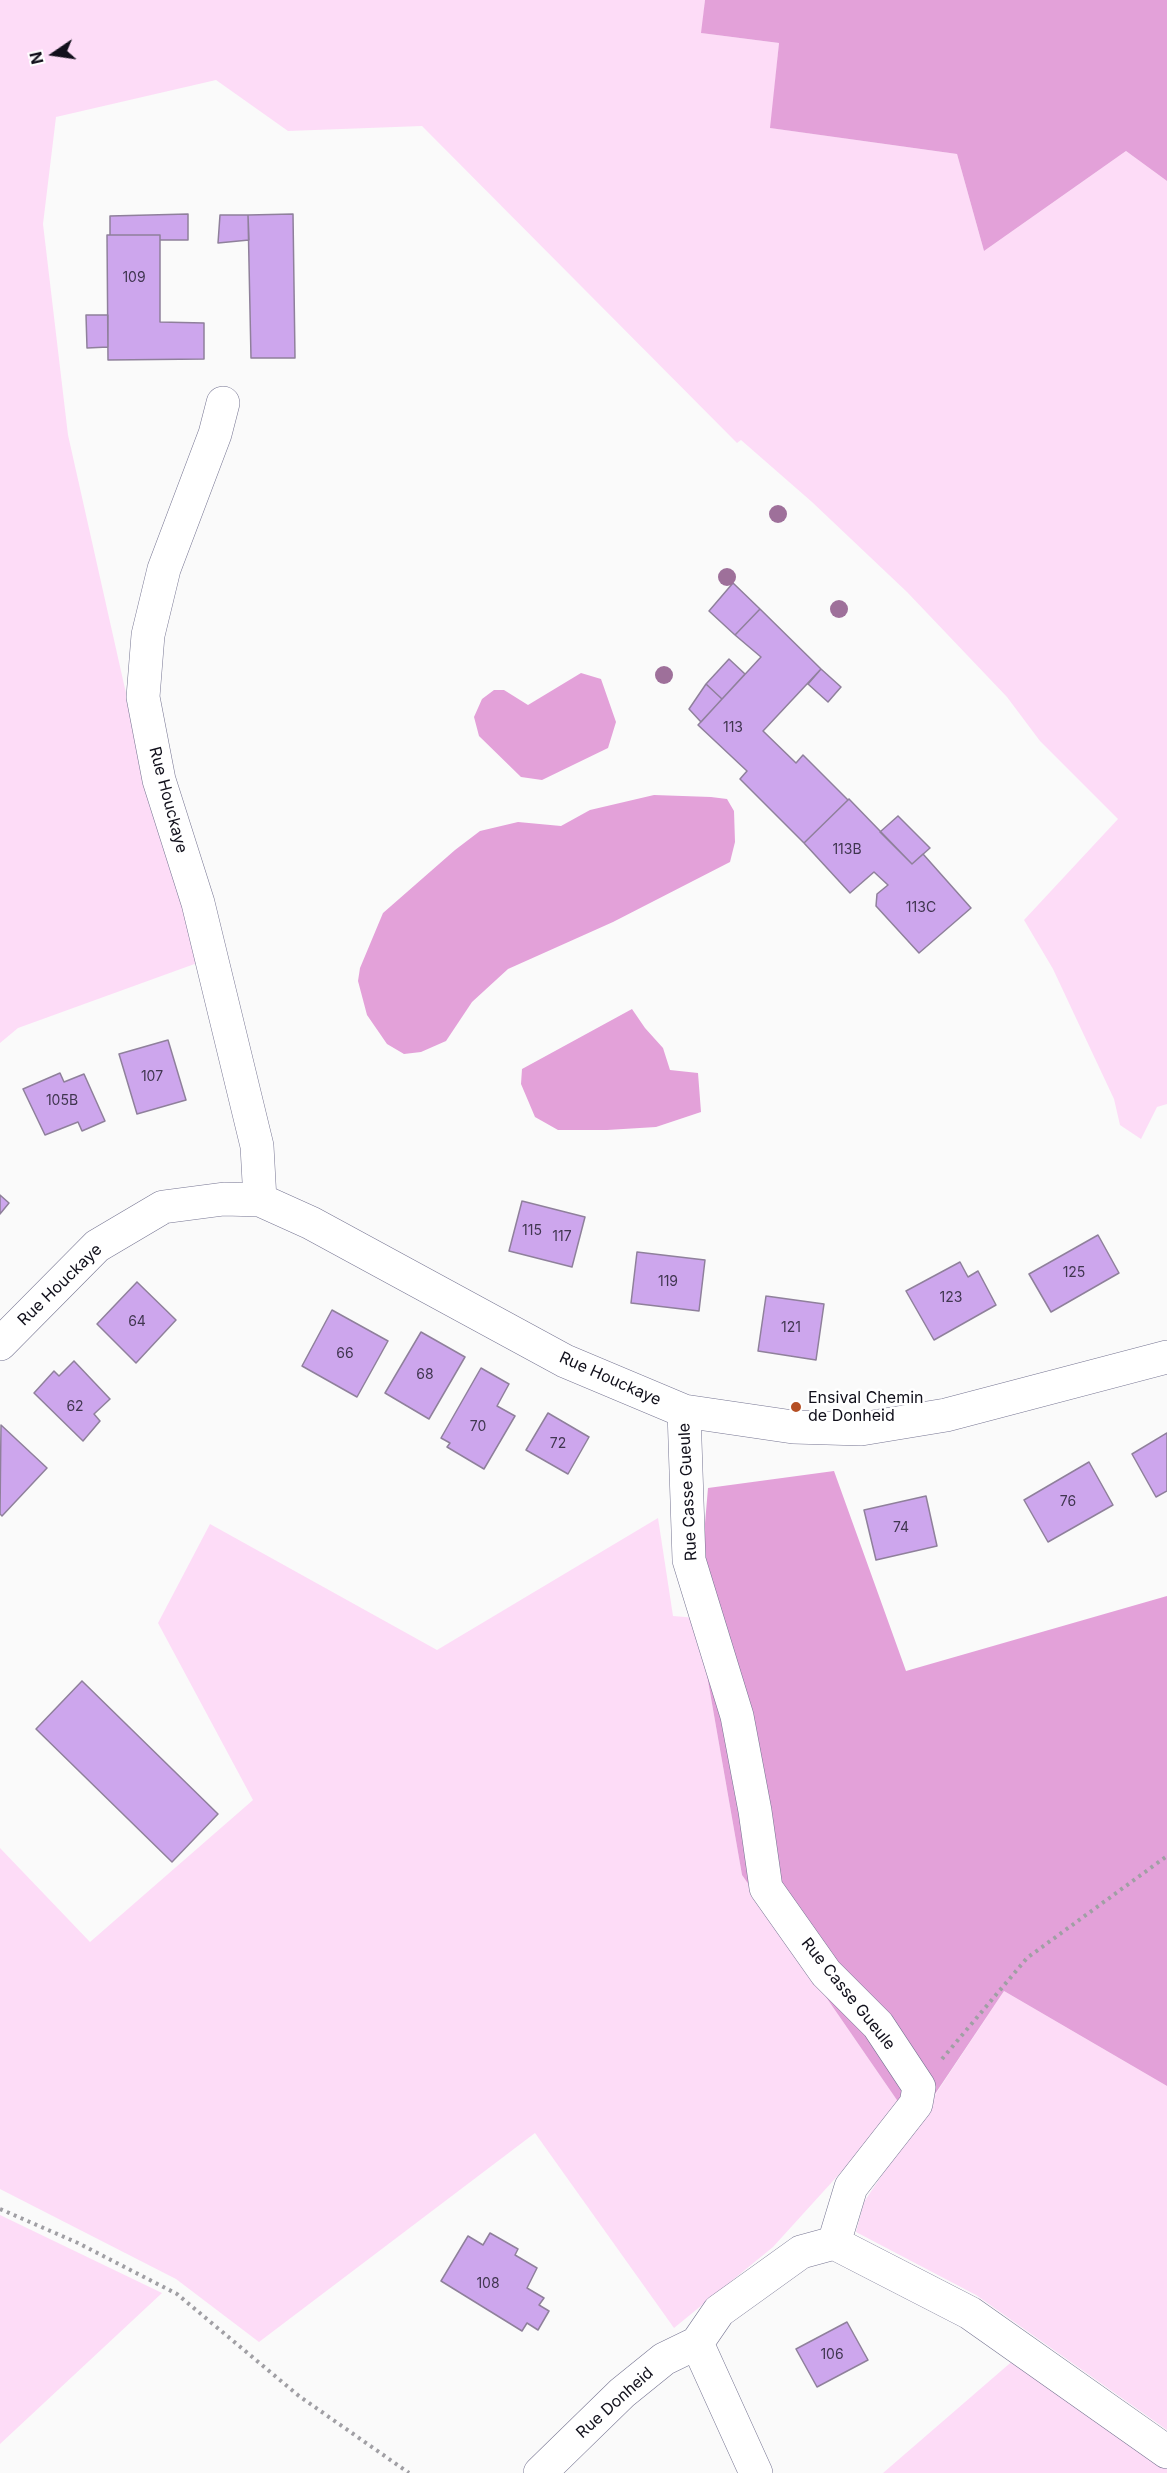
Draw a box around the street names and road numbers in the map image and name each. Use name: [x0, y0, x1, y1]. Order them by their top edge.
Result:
street label: Rue Houckaye: [145, 745, 191, 855]
street label: Rue Houckaye: [14, 1240, 106, 1330]
street label: Rue Houckaye: [556, 1348, 664, 1410]
street label: Rue Casse Gueule: [675, 1422, 701, 1562]
street label: Rue Casse Gueule: [797, 1934, 899, 2054]
street label: Rue Donheid: [573, 2364, 657, 2442]

